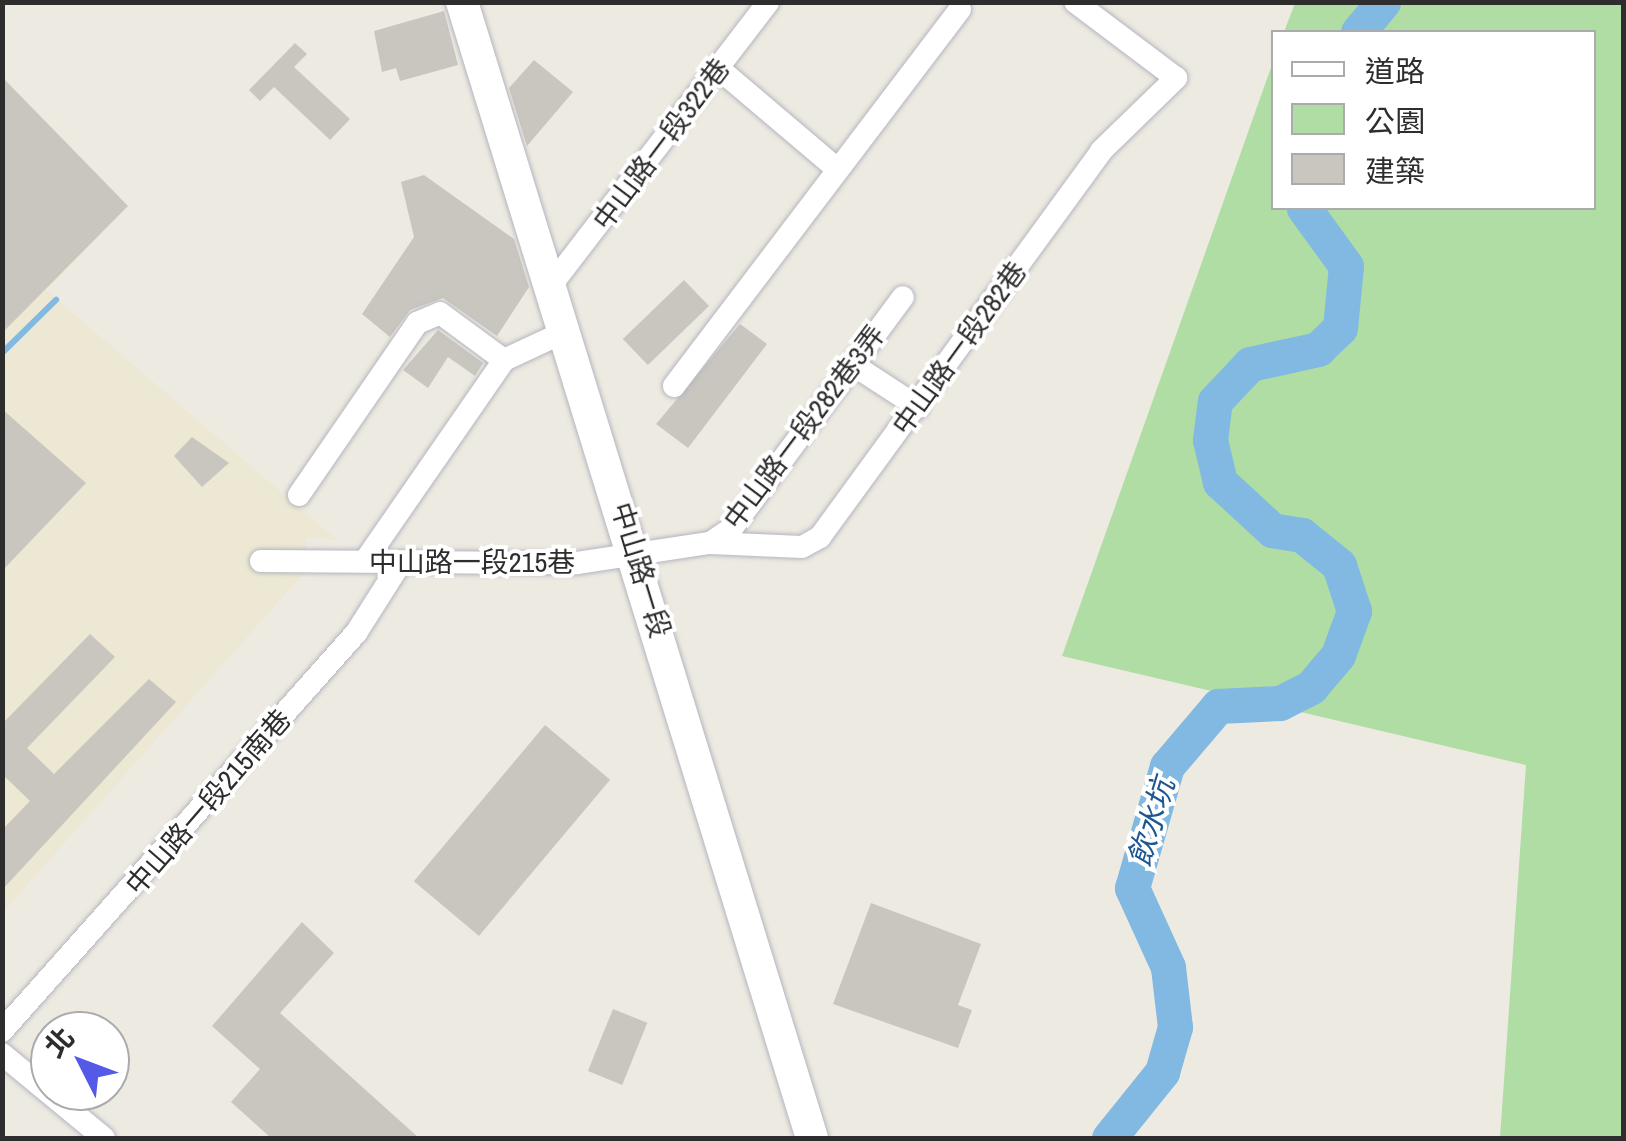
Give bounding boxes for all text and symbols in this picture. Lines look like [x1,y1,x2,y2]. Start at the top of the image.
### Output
legend [1271,30,1596,210]
text: 道路 [1365,51,1425,91]
street label: 中山路一段322巷 [586,52,736,236]
text: 公園 [1365,101,1425,141]
text: 建築 [1365,151,1425,191]
street label: 中山路一段282巷 [885,255,1033,441]
street label: 中山路一段282巷3弄 [716,318,892,536]
street label: 中山路一段 [604,498,678,642]
street label: 中山路一段215巷 [369,545,575,579]
street label: 中山路一段215南巷 [118,703,298,901]
water label: 飲水坑 [1121,774,1181,870]
north arrow [30,1011,130,1111]
text: 北 [36,1019,83,1065]

